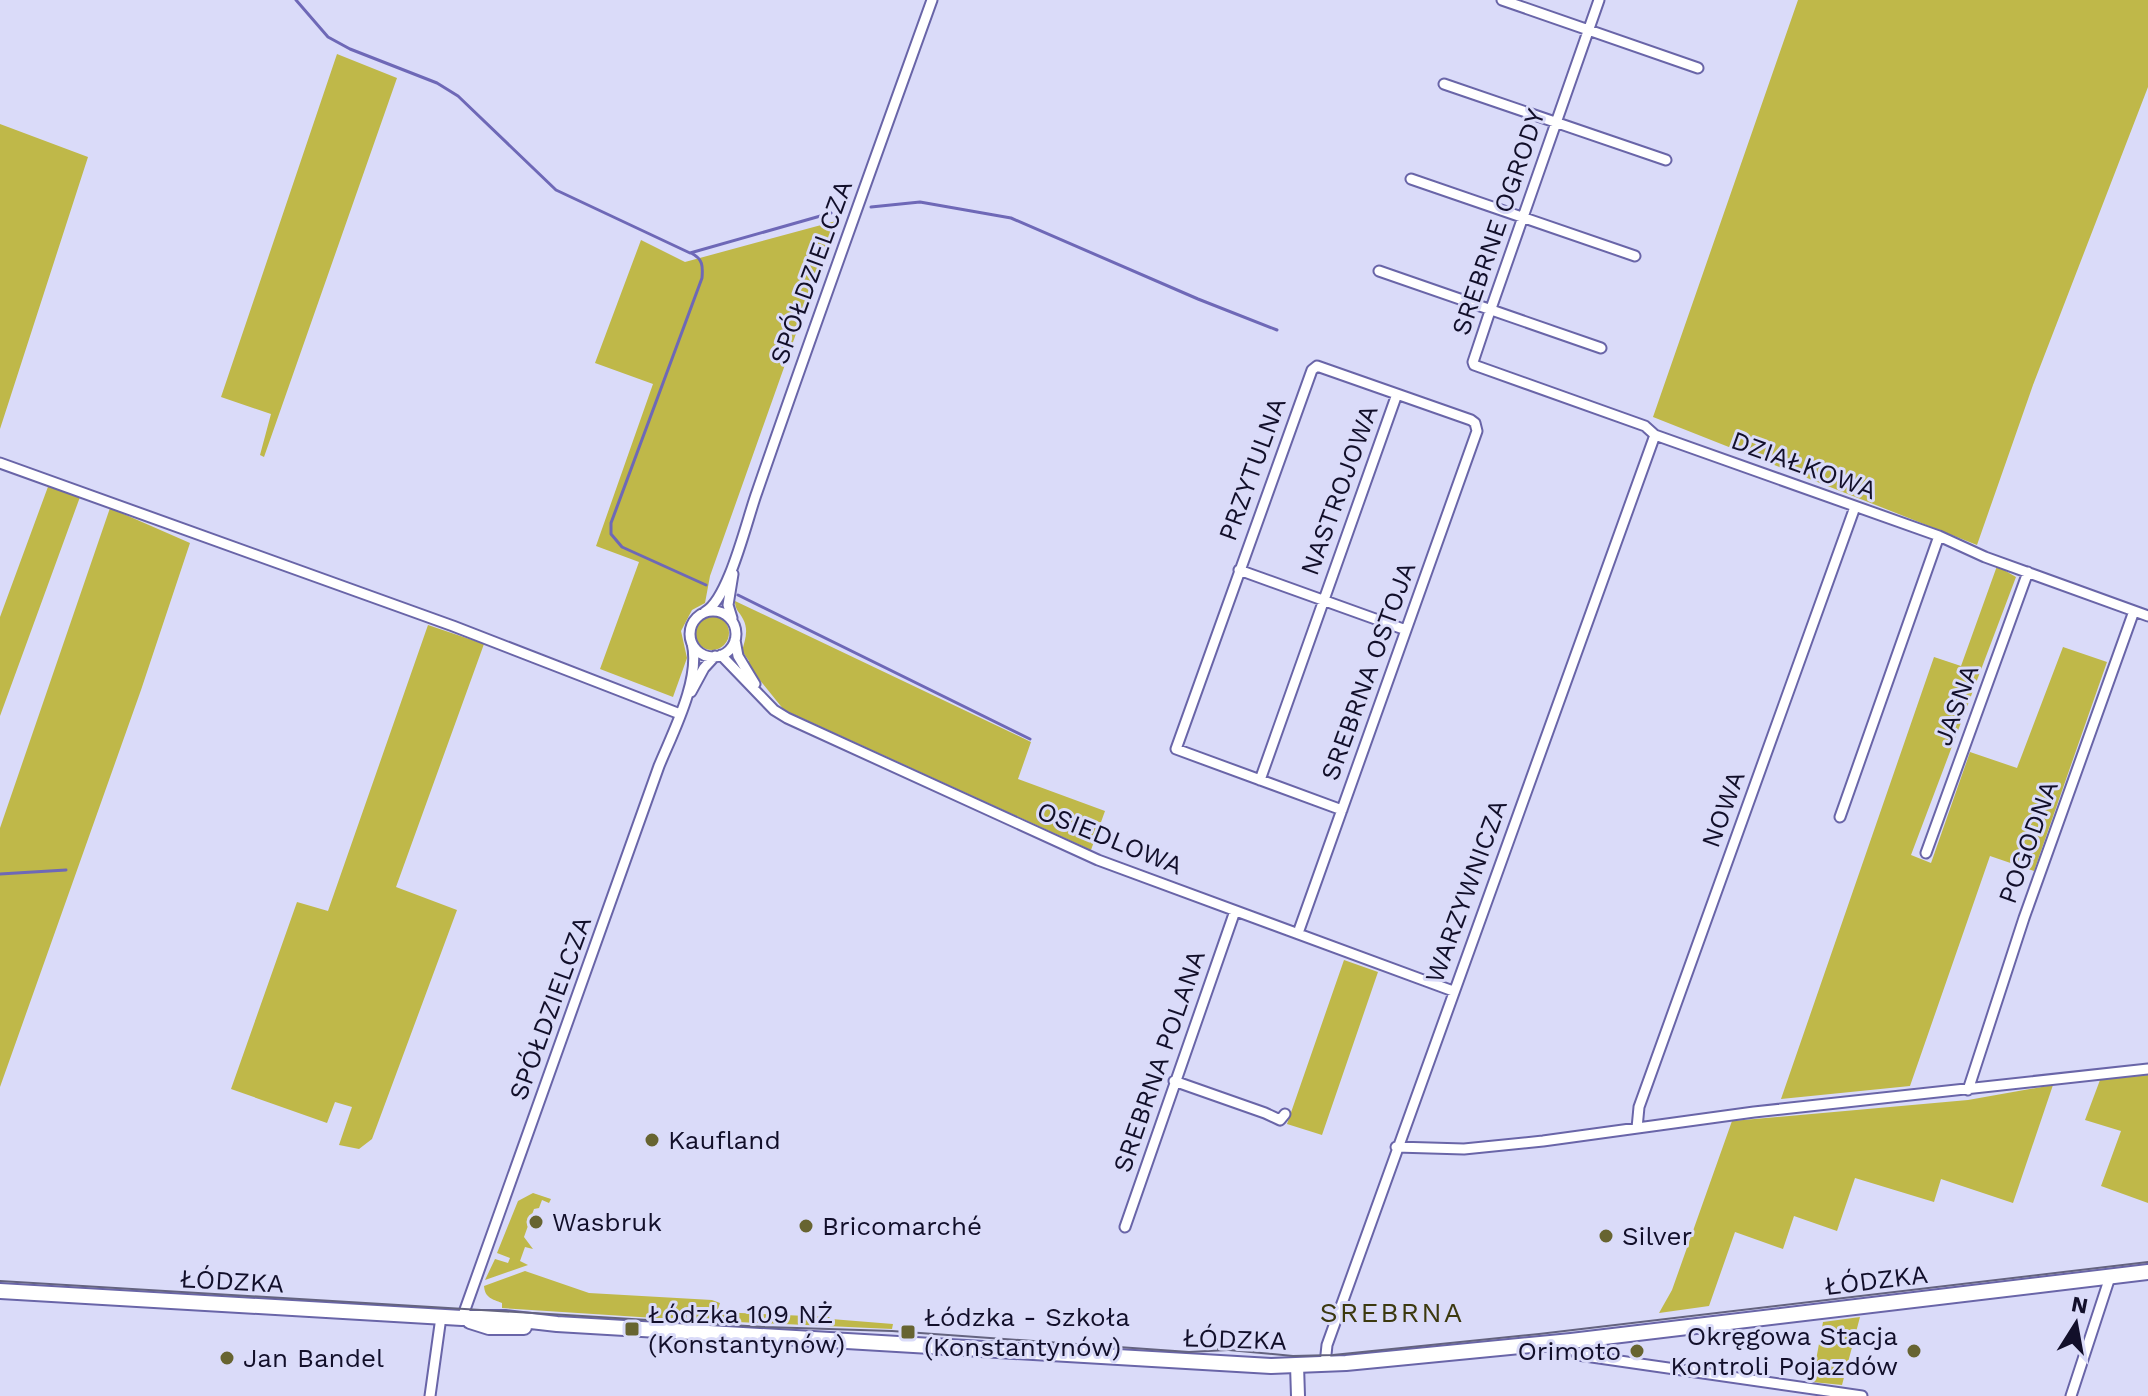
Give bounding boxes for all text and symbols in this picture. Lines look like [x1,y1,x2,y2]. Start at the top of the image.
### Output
street label: SREBRNE OGRODY [1445,105,1551,339]
street label: SPÓŁDZIELCZA [764,176,858,368]
street label: PRZYTULNA [1212,393,1292,545]
street label: NASTROJOWA [1294,401,1384,579]
street label: DZIAŁKOWA [1727,425,1881,505]
street label: SREBRNA OSTOJA [1315,558,1421,784]
street label: JASNA [1928,660,1984,750]
street label: NOWA [1695,767,1751,851]
street label: POGODNA [1992,776,2064,908]
street label: OSIEDLOWA [1033,795,1187,881]
street label: WARZYWNICZA [1419,795,1513,987]
street label: SPÓŁDZIELCZA [503,912,597,1104]
street label: SREBRNA POLANA [1107,946,1211,1176]
place label: Kaufland [668,1125,781,1155]
marker: Kaufland [643,1131,661,1149]
place label: Wasbruk [552,1207,662,1237]
place label: Bricomarché [822,1211,982,1241]
marker: Wasbruk [527,1213,545,1231]
marker: Bricomarché [797,1217,815,1235]
place label: Silver [1622,1221,1692,1251]
marker: Silver [1597,1227,1615,1245]
street label: ŁÓDZKA [1822,1259,1930,1301]
street label: ŁÓDZKA [179,1263,285,1299]
north arrow [2036,1284,2116,1364]
text: N [2069,1291,2090,1319]
district label: SREBRNA [1320,1296,1464,1329]
place label: Łódzka 109 NŻ (Konstantynów) [648,1299,845,1359]
place label: Łódzka - Szkoła (Konstantynów) [924,1302,1130,1362]
marker: Łódzka 109 NŻ (Konstantynów) [623,1320,641,1338]
place label: Okręgowa Stacja Kontroli Pojazdów [1670,1321,1898,1381]
street label: ŁÓDZKA [1182,1322,1288,1356]
marker: Łódzka - Szkoła (Konstantynów) [899,1323,917,1341]
place label: Orimoto [1518,1336,1621,1366]
marker: Orimoto [1628,1342,1646,1360]
marker: Okręgowa Stacja Kontroli Pojazdów [1905,1342,1923,1360]
place label: Jan Bandel [243,1343,384,1373]
marker: Jan Bandel [218,1349,236,1367]

